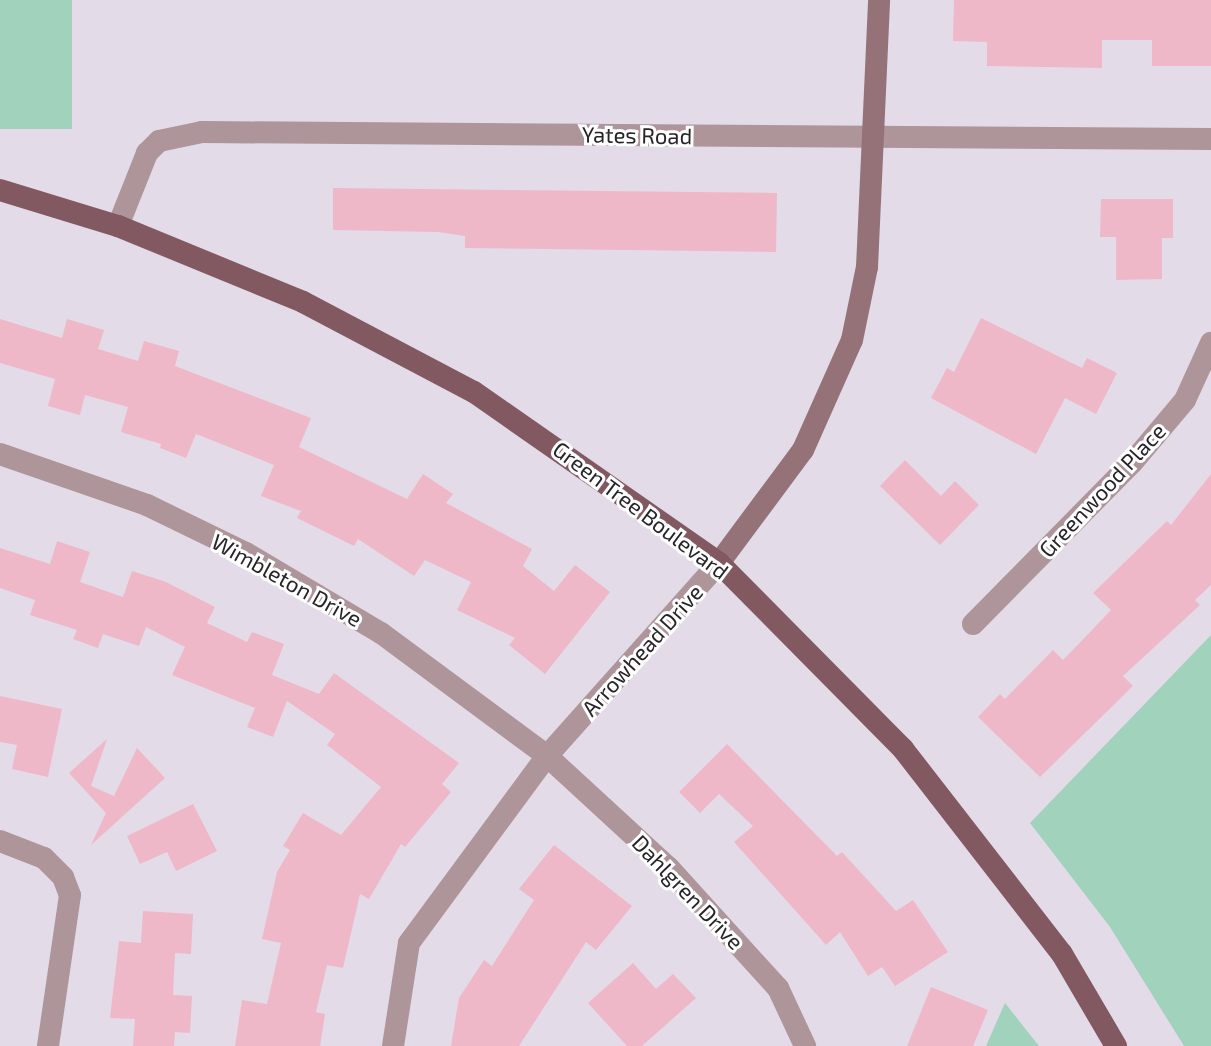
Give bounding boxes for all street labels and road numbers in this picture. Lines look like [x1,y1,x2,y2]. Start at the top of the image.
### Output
street label: Yates Road [582,121,692,149]
street label: Greenwood Place [1033,418,1171,562]
street label: Green Tree Boulevard [548,435,734,585]
street label: Wimbleton Drive [207,528,367,632]
street label: Arrowhead Drive [576,579,708,721]
street label: Dahlgren Drive [627,829,749,955]

